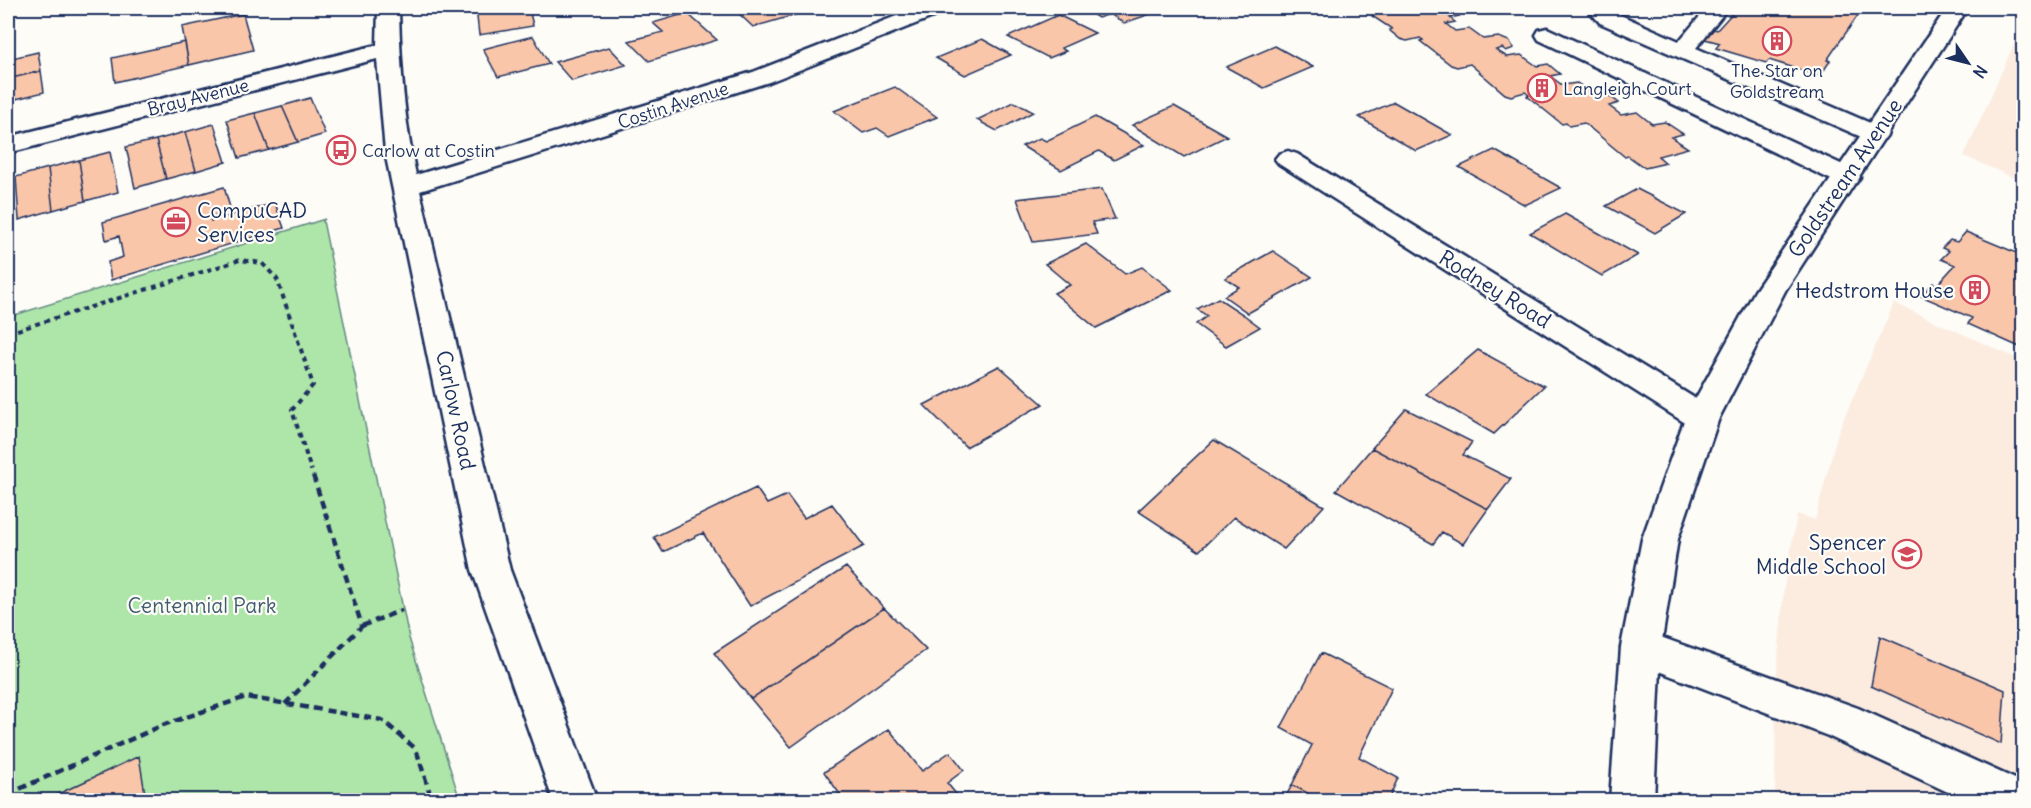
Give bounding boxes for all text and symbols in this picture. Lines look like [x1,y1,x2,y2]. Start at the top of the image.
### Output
building icon: The Star on Goldstream [1761,25,1793,57]
north arrow [1938,33,1998,93]
place label: The Star on Goldstream [1730,59,1824,103]
text: N [1969,61,1992,82]
building icon: Langleigh Court [1526,72,1558,104]
street label: Bray Avenue [145,73,251,121]
street label: Costin Avenue [615,76,731,134]
place label: Langleigh Court [1563,77,1692,100]
street label: Goldstream Avenue [1782,93,1908,263]
bus stop icon: Carlow at Costin [325,134,357,166]
place label: Carlow at Costin [362,139,495,162]
place label: CompuCAD Services [197,197,307,248]
office icon: CompuCAD Services [160,206,192,238]
street label: Rodney Road [1434,244,1556,334]
building icon: Hedstrom House [1959,274,1991,306]
place label: Hedstrom House [1795,277,1954,304]
street label: Carlow Road [430,348,482,472]
place label: Spencer Middle School [1756,529,1886,580]
school or university icon: Spencer Middle School [1891,538,1923,570]
park label: Centennial Park [128,592,276,619]

